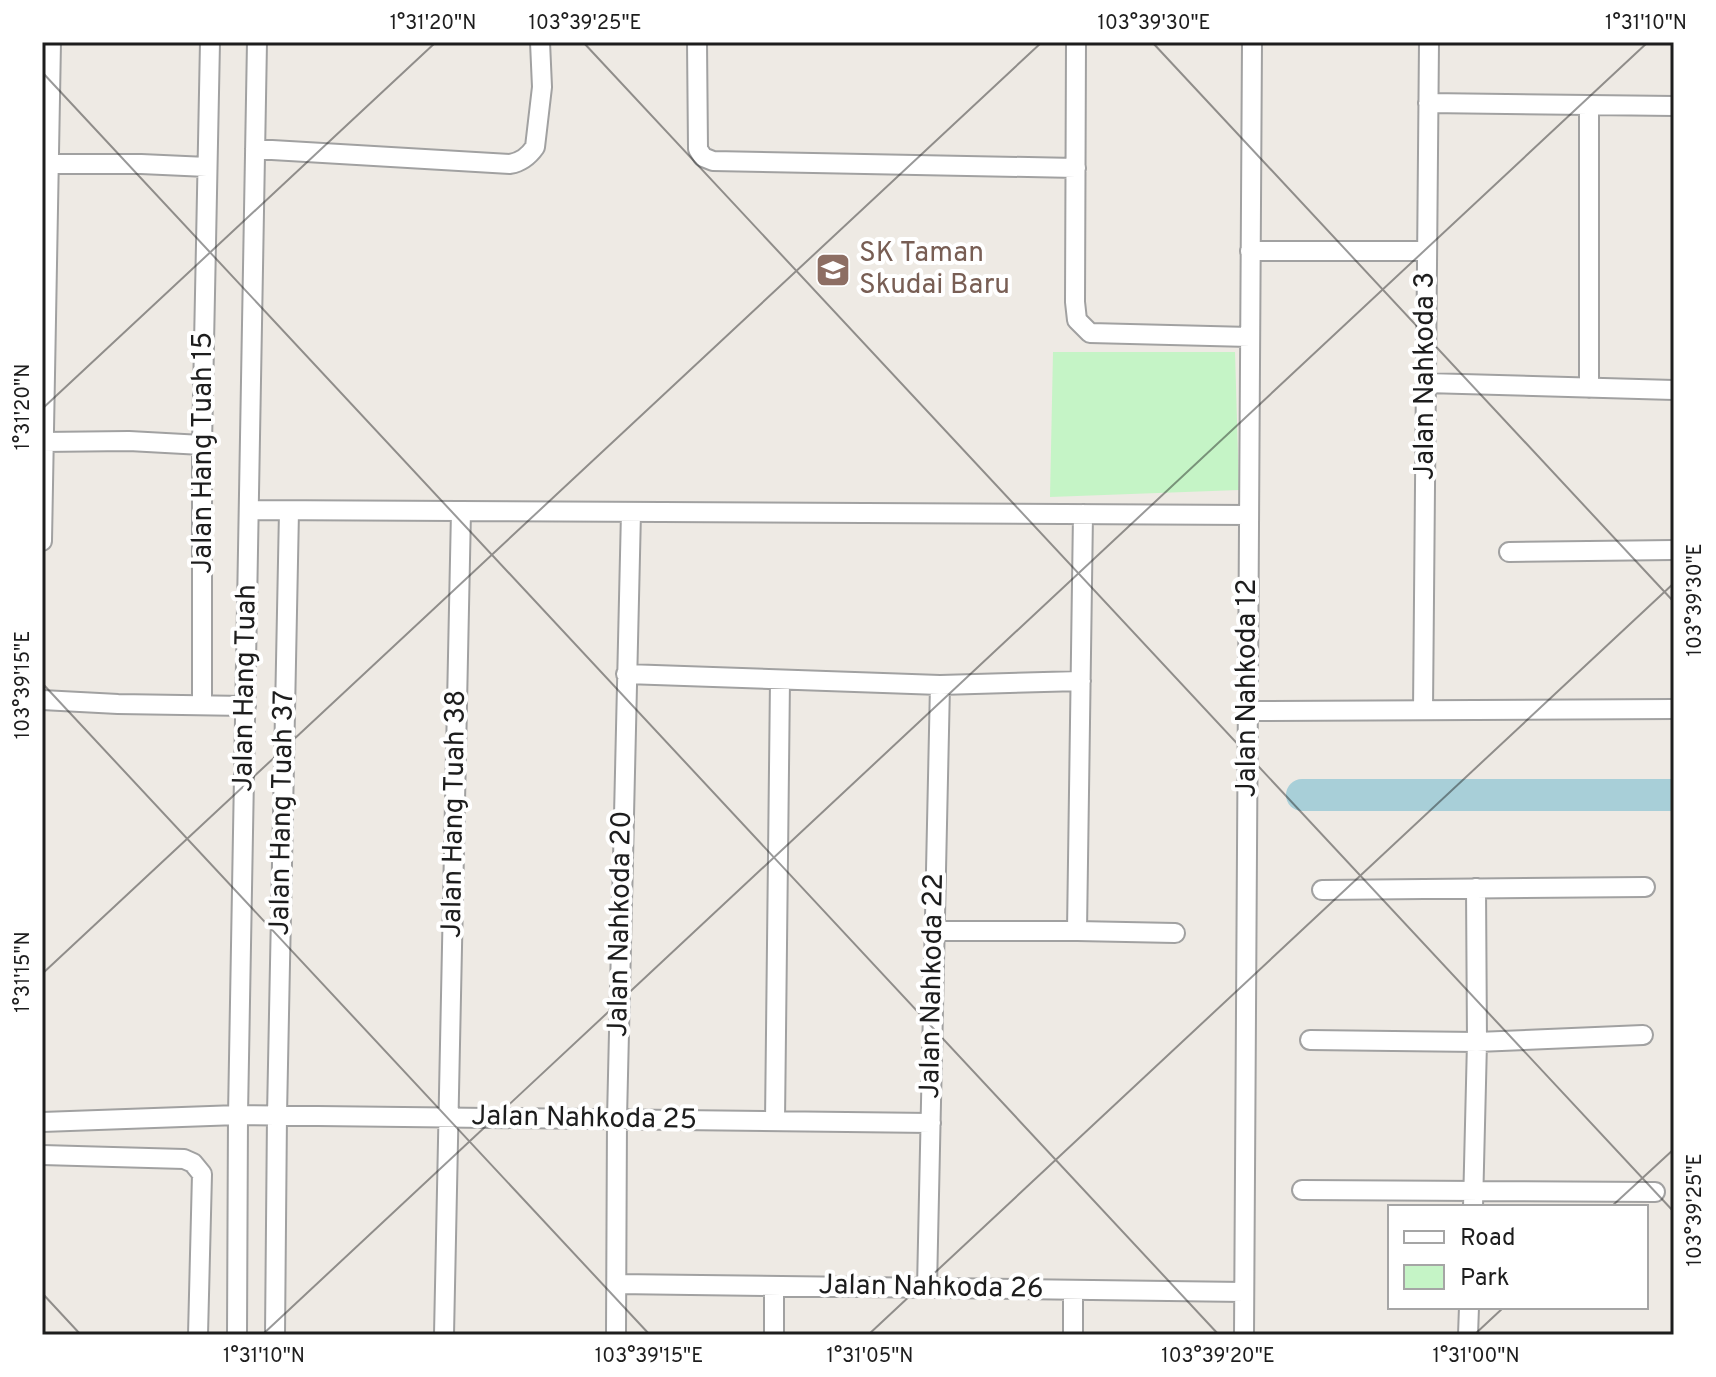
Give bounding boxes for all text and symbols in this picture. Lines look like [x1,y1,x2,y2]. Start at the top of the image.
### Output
text: 1°31'20"N [390,11,476,37]
text: 103°39'25"E [528,11,642,37]
text: 103°39'30"E [1097,11,1211,37]
text: 1°31'10"N [1605,11,1687,37]
place label: SK Taman Skudai Baru [859,236,1010,304]
school or university icon: SK Taman Skudai Baru [814,251,852,289]
street label: Jalan Nahkoda 3 [1408,272,1444,480]
street label: Jalan Hang Tuah 15 [186,332,222,574]
text: 1°31'20"N [11,364,37,450]
text: 103°39'30"E [1683,543,1709,657]
street label: Jalan Nahkoda 12 [1230,579,1266,798]
street label: Jalan Hang Tuah [226,584,266,792]
text: 103°39'15"E [11,631,37,739]
street label: Jalan Hang Tuah 37 [263,690,303,936]
street label: Jalan Hang Tuah 38 [435,690,475,938]
street label: Jalan Nahkoda 20 [601,810,641,1038]
street label: Jalan Nahkoda 22 [913,873,953,1099]
text: 1°31'15"N [11,931,37,1013]
street label: Jalan Nahkoda 25 [471,1099,697,1139]
text: 103°39'25"E [1683,1153,1709,1267]
legend [1388,1205,1648,1309]
text: Road [1460,1224,1516,1254]
text: Park [1460,1264,1510,1294]
street label: Jalan Nahkoda 26 [818,1268,1044,1308]
text: 1°31'10"N [223,1344,305,1370]
text: 103°39'15"E [595,1344,703,1370]
text: 1°31'05"N [827,1344,913,1370]
text: 103°39'20"E [1161,1344,1275,1370]
text: 1°31'00"N [1432,1344,1520,1370]

